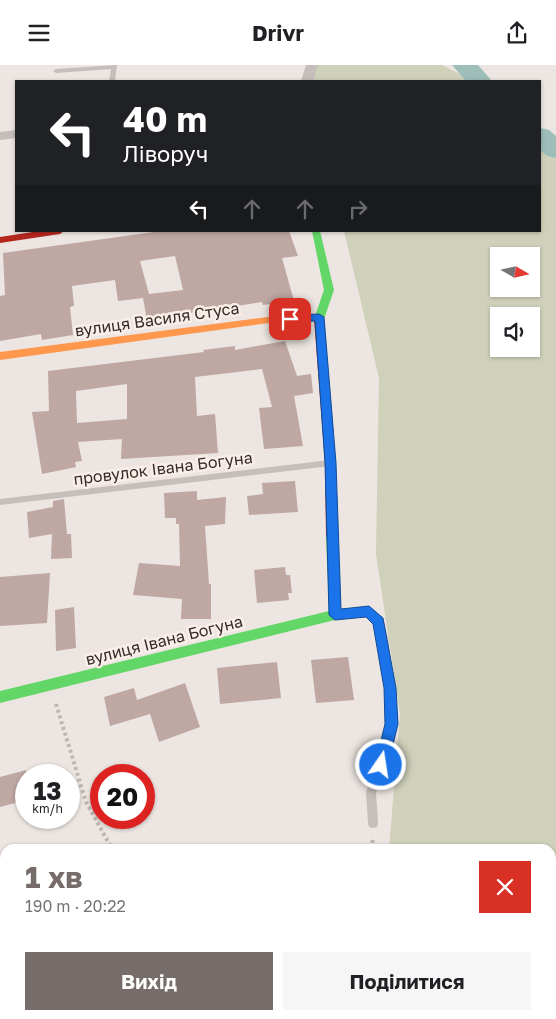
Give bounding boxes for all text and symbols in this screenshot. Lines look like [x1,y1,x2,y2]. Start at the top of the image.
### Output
icon: menu [25,19,53,47]
text: Drivr [252,19,304,46]
icon: share [503,19,531,47]
text: 40 m [123,98,207,140]
icon: left [40,100,105,165]
text: Ліворуч [123,140,208,167]
icon: left [185,195,213,223]
icon: ahead [238,195,266,223]
icon: ahead [291,195,319,223]
icon: right [344,195,372,223]
north arrow [490,247,540,297]
map controls [490,247,540,357]
street label: вулиця Василя Стуса [73,298,241,340]
pin [269,298,311,340]
icon: arrive [276,305,304,333]
button: sound [490,307,540,357]
street label: провулок Івана Богуна [72,447,254,489]
street label: вулиця Івана Богуна [83,611,245,669]
position arrow [354,738,406,790]
speed limit sign: 20 [90,764,155,829]
text: 13 [33,775,62,806]
text: km/h [32,801,63,816]
text: 1 хв [25,859,83,895]
button: close [479,861,531,913]
text: 190 m · 20:22 [25,896,126,916]
button: Вихід [25,952,273,1010]
button: Поділитися [283,952,531,1010]

